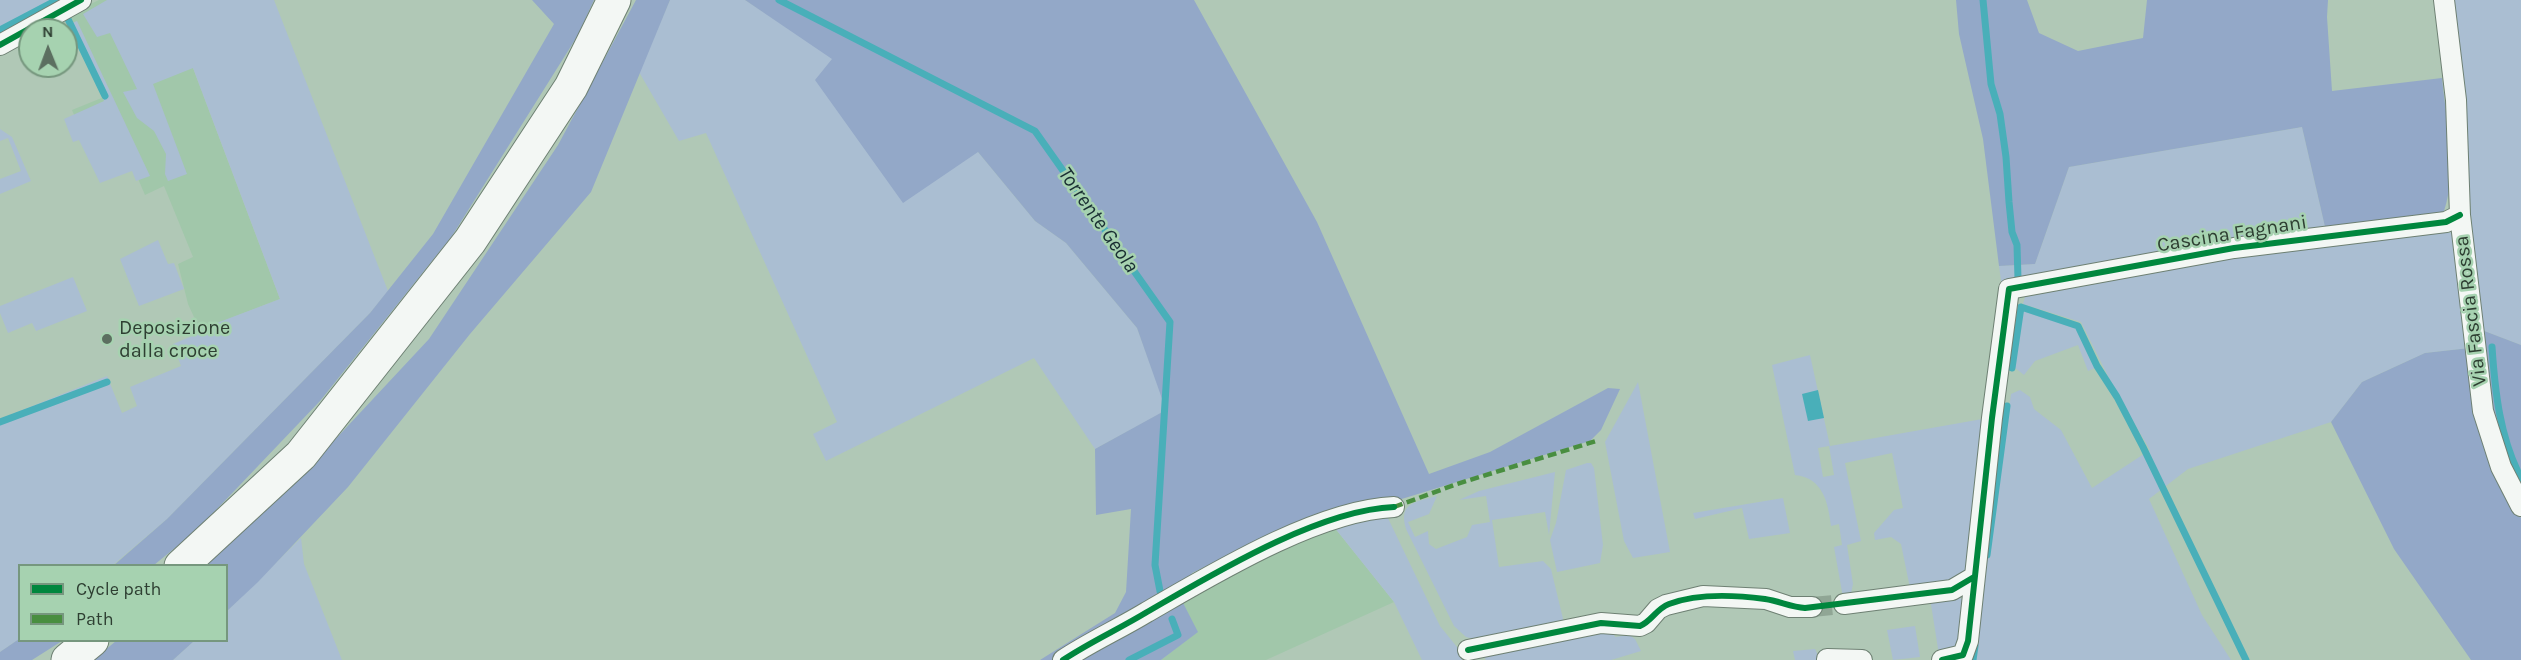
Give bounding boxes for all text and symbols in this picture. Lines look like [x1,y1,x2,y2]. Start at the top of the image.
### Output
north arrow [18,18,78,78]
text: N [42,22,54,41]
water label: Torrente Geola [1052,162,1144,278]
street label: Cascina Fagnani [2155,210,2309,258]
street label: Via Fascia Rossa [2450,234,2492,388]
place label: Deposizione dalla croce [119,316,230,363]
marker: Deposizione dalla croce [100,332,114,346]
legend [18,564,228,642]
text: Cycle path [76,578,161,600]
text: Path [76,608,114,630]

